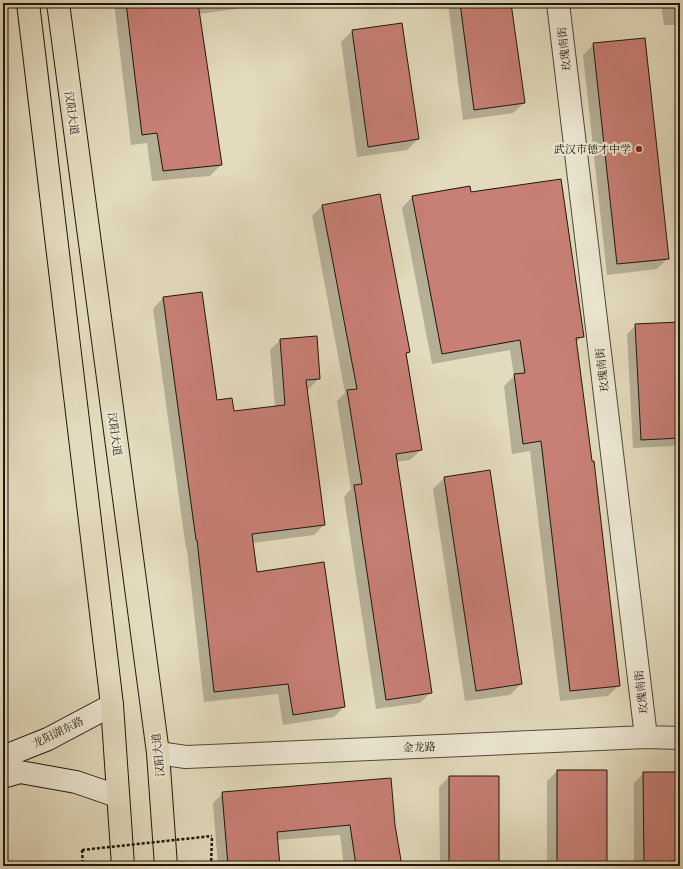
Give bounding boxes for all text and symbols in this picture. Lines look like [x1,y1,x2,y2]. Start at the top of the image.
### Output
street label: 玫瑰南街 [554,26,574,72]
street label: 汉阳大道 [62,90,82,136]
place label: 武汉市德才中学 [554,142,631,156]
marker: 武汉市德才中学 [634,144,644,154]
street label: 玫瑰南街 [592,347,612,393]
street label: 汉阳大道 [105,411,125,457]
street label: 玫瑰南街 [631,669,651,715]
street label: 龙阳湖东路 [30,714,86,750]
street label: 汉阳大道 [149,732,167,778]
street label: 金龙路 [402,739,436,755]

